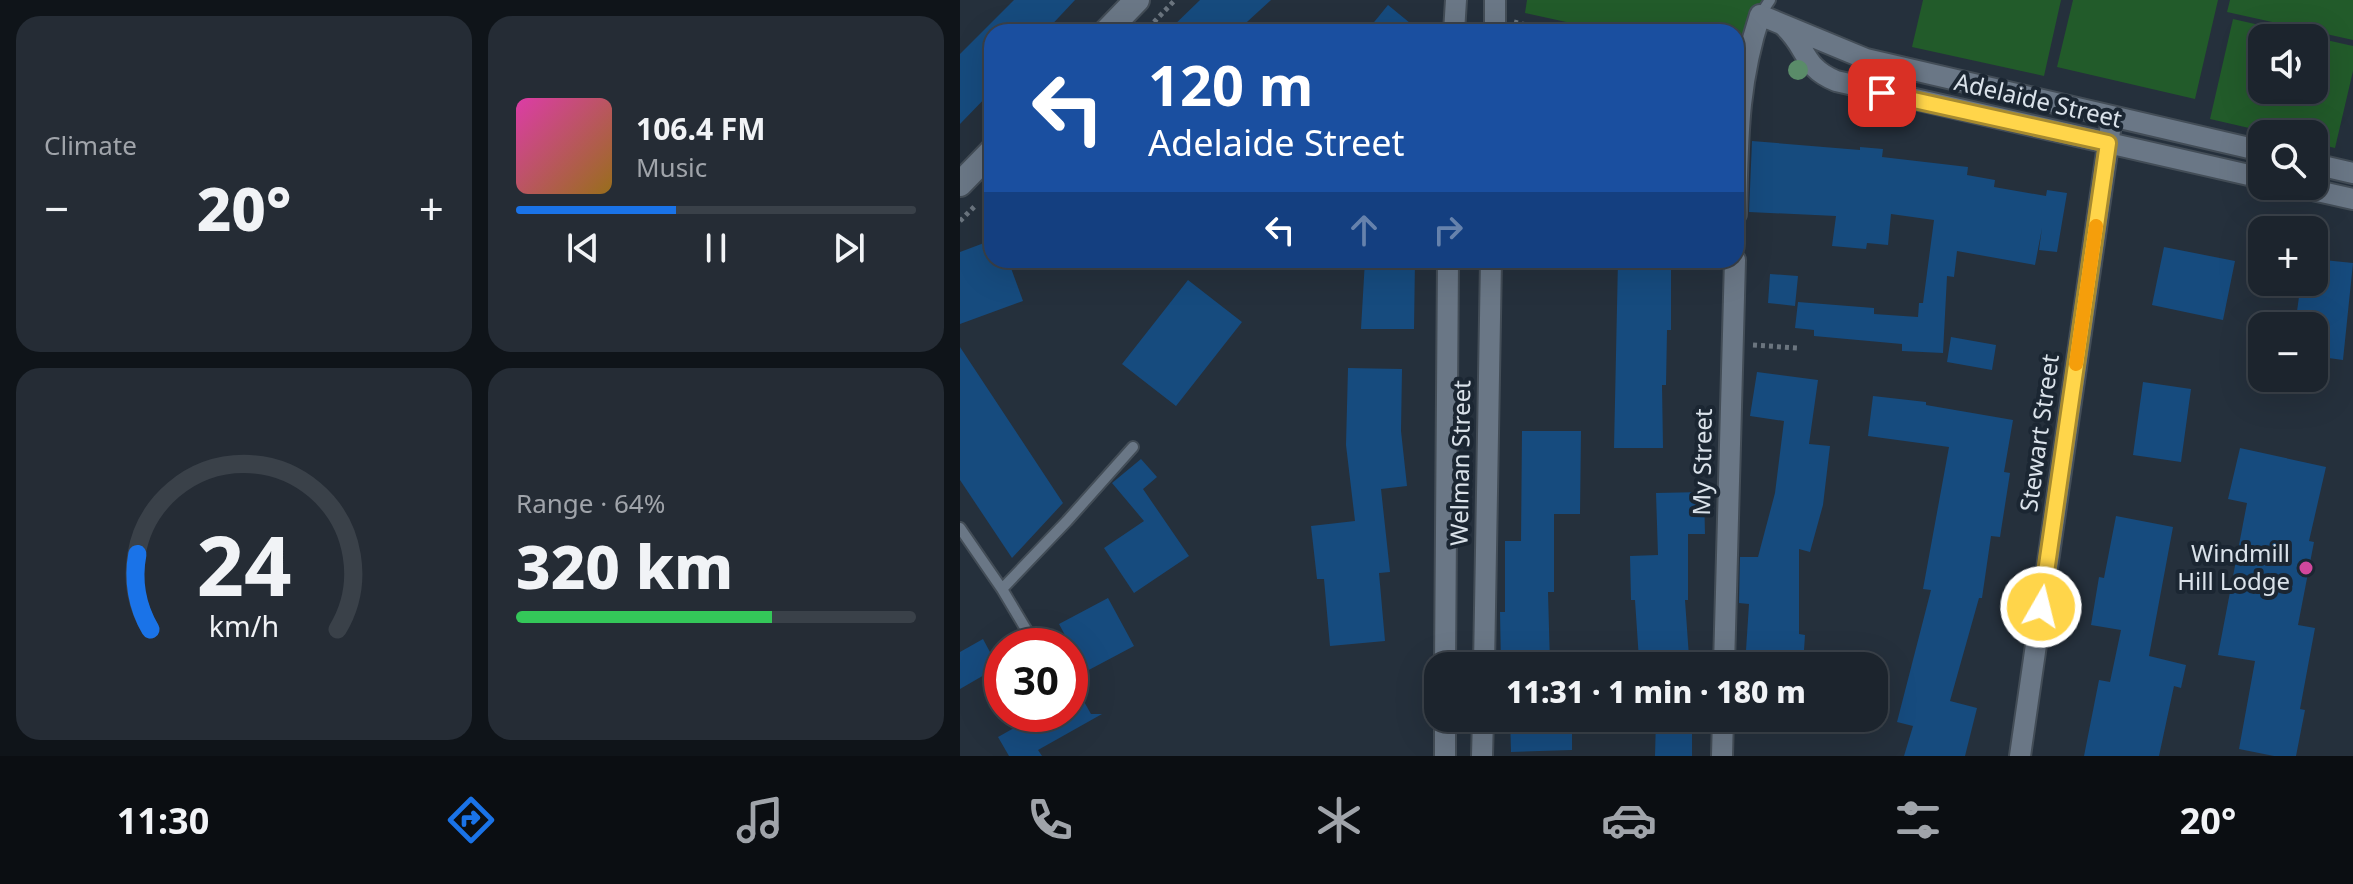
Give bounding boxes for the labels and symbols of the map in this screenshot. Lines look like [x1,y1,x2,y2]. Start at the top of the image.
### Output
pin [1848,59,1916,127]
street label: Adelaide Street [1951,64,2126,135]
street label: Stewart Street [2011,351,2066,514]
street label: Welman Street [1442,380,1477,546]
street label: My Street [1684,408,1719,516]
place label: Windmill Hill Lodge [2177,536,2290,597]
marker: Windmill Hill Lodge [2297,559,2315,577]
position arrow [1999,565,2083,649]
speed limit sign: 30 [984,628,1088,732]

